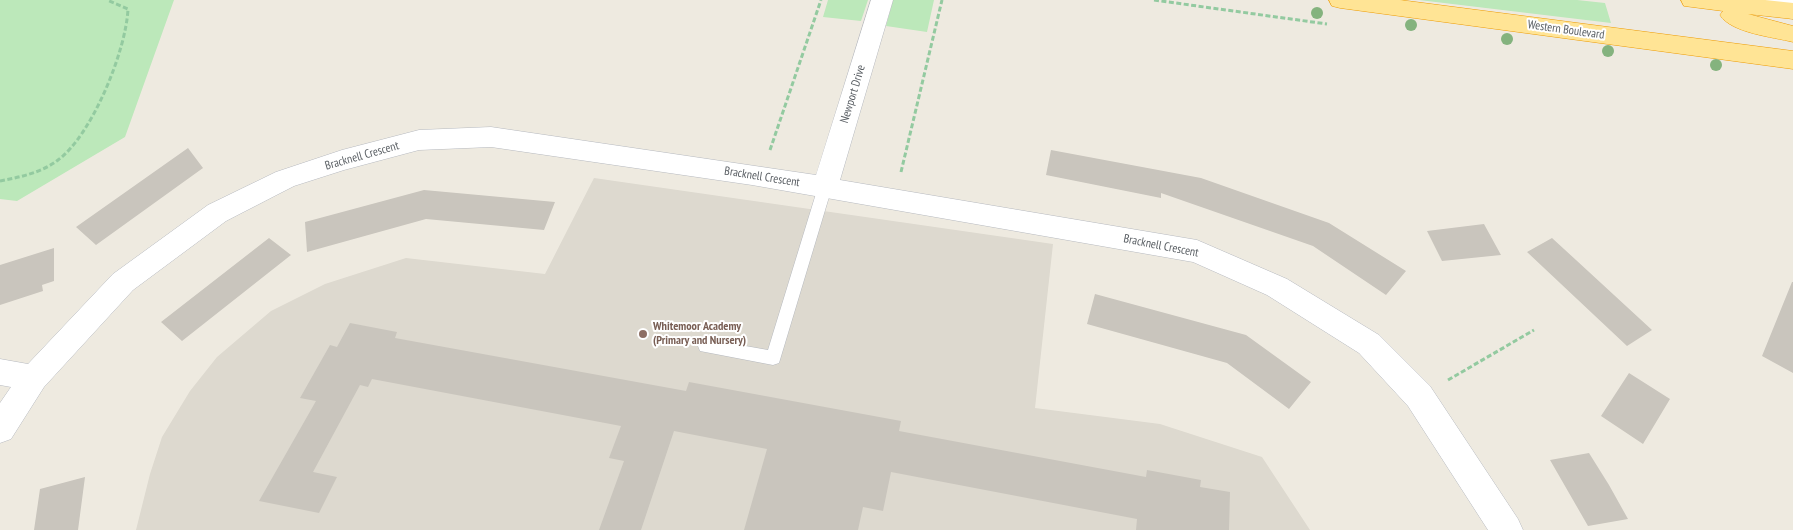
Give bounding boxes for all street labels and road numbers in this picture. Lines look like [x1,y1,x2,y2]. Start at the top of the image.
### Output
street label: Western Boulevard [1527,17,1605,43]
street label: Newport Drive [837,63,869,125]
street label: Bracknell Crescent [323,139,401,173]
street label: Bracknell Crescent [723,164,801,190]
street label: Bracknell Crescent [1122,232,1200,260]

